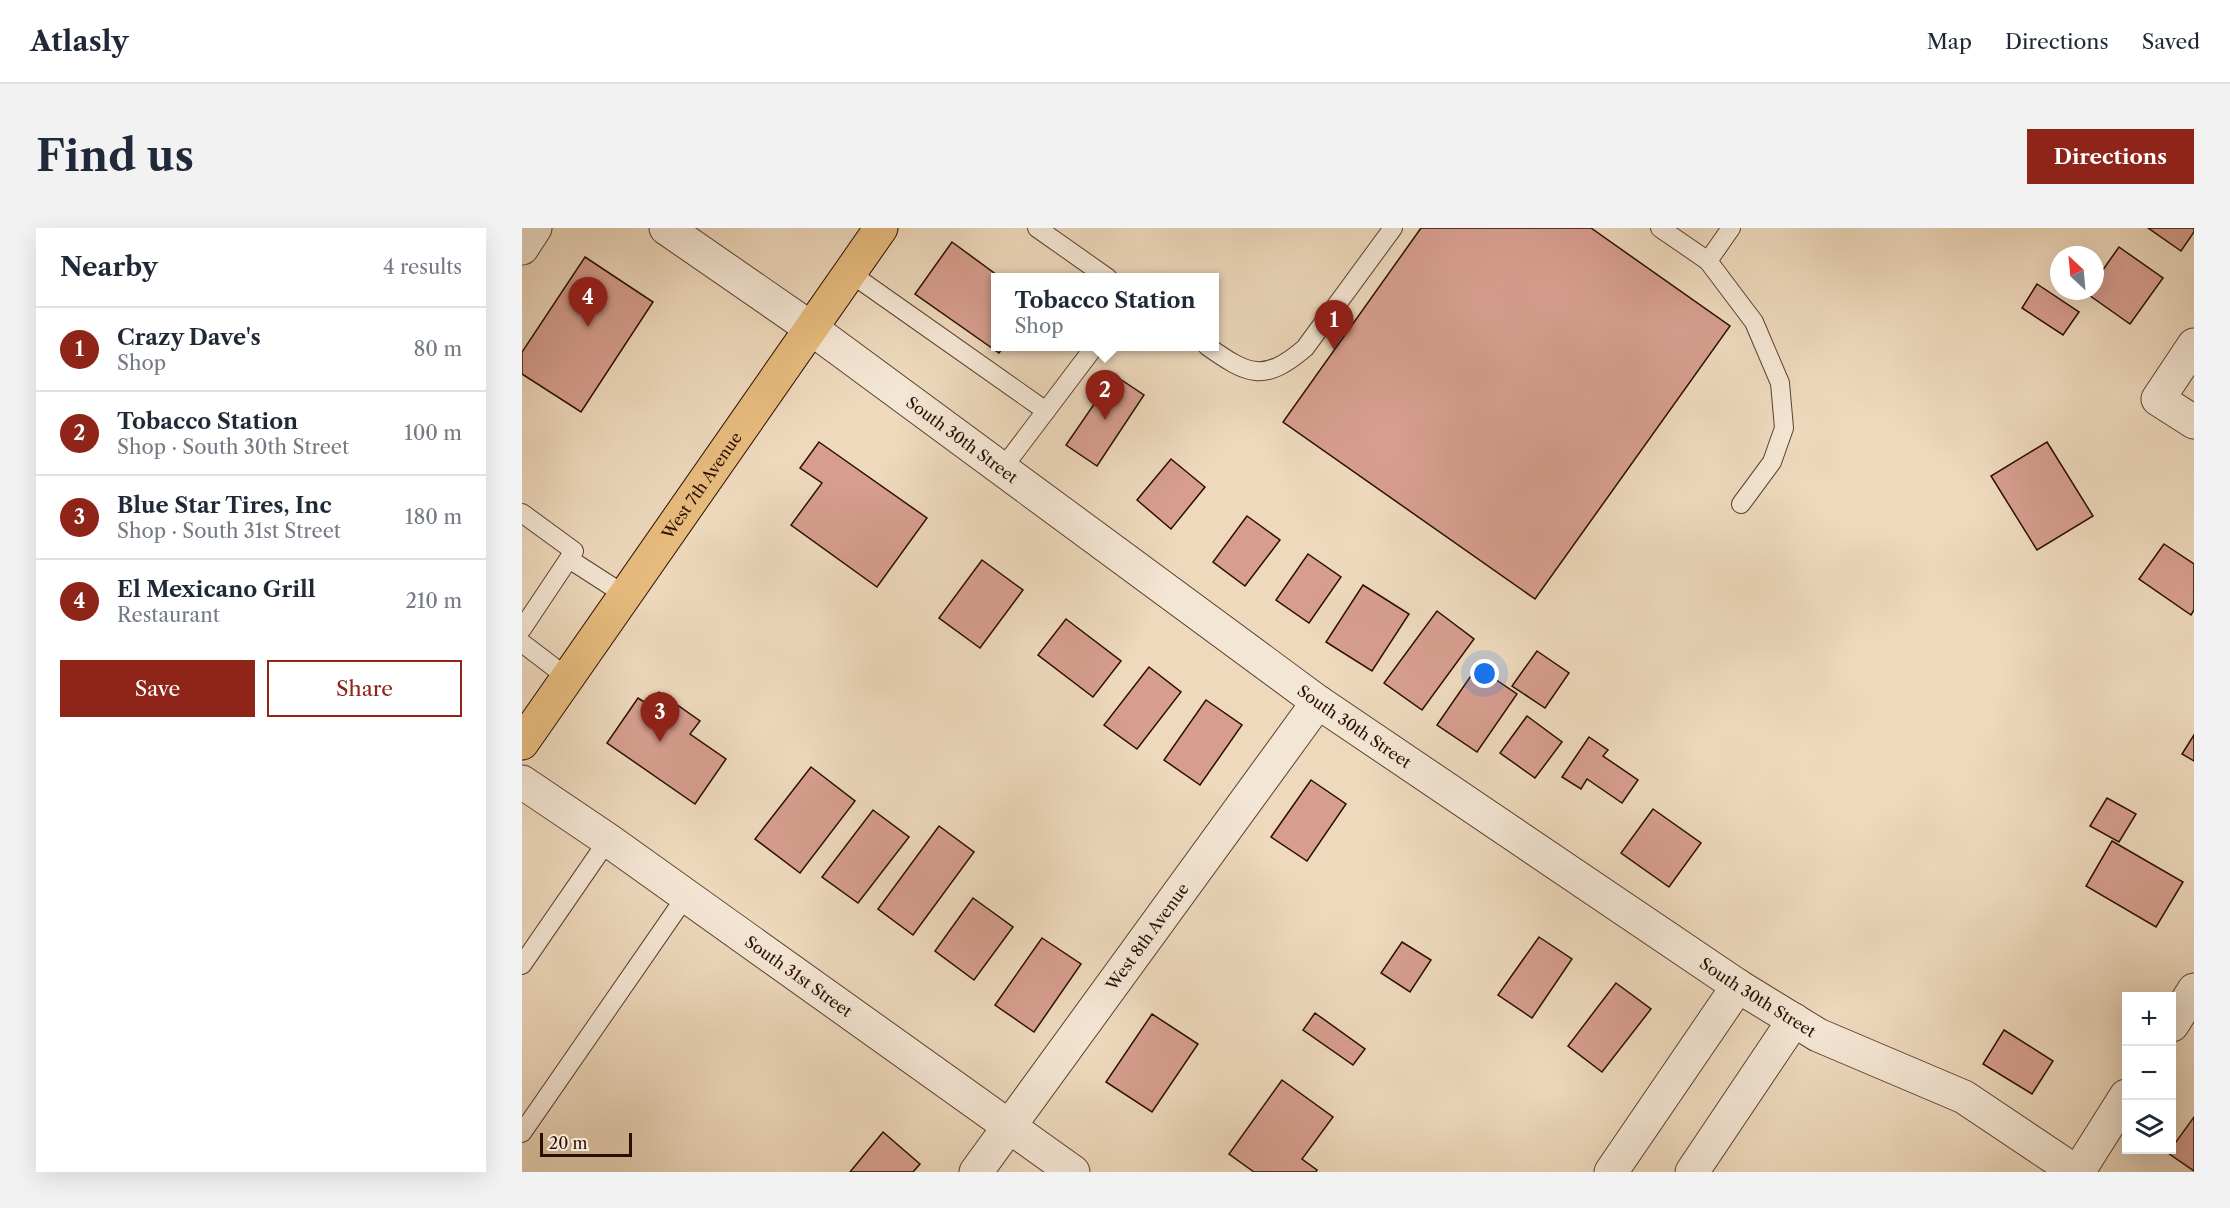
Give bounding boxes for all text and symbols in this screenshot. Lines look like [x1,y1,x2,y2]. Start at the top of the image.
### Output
text: Atlasly [30,24,129,58]
text: Map [1927,29,1972,54]
text: Directions [2005,29,2109,54]
text: Saved [2142,29,2200,54]
button: Directions [2027,129,2194,184]
text: Find us [36,130,194,182]
north arrow [2050,246,2104,300]
text: Nearby [60,251,158,283]
text: 4 results [383,255,462,279]
popup [991,273,1219,351]
pin: 4 [568,278,608,327]
text: Tobacco Station [1014,287,1196,314]
pin: 1 [1314,300,1354,350]
text: Shop [1014,314,1063,338]
text: Crazy Dave's [117,324,261,351]
text: 1 [75,337,84,361]
text: 80 m [414,337,462,361]
text: Shop [117,351,166,375]
pin: 2 [1086,370,1124,420]
street label: South 30th Street [902,392,1022,488]
text: Tobacco Station [117,408,298,435]
text: 2 [74,421,85,445]
text: 100 m [404,421,462,445]
street label: West 7th Avenue [657,428,746,544]
text: Shop · South 30th Street [117,435,349,459]
text: Blue Star Tires, Inc [117,492,332,519]
text: 3 [74,505,85,529]
text: 180 m [405,505,462,529]
text: Shop · South 31st Street [117,519,341,543]
text: El Mexicano Grill [117,576,316,603]
text: 4 [74,589,85,613]
text: 210 m [405,589,462,613]
text: Restaurant [117,603,220,627]
your location [1470,659,1499,688]
button: Save [60,660,255,717]
button: Share [267,660,462,717]
street label: South 30th Street [1294,680,1416,772]
pin: 3 [640,692,680,742]
street label: West 8th Avenue [1101,879,1193,995]
street label: South 31st Street [741,931,856,1021]
street label: South 30th Street [1696,953,1820,1042]
map controls [2122,992,2176,1154]
button: + [2122,992,2176,1046]
button: − [2122,1046,2176,1100]
button: layers [2122,1100,2176,1154]
scale bar [540,1130,632,1158]
text: 20 m [549,1133,588,1153]

